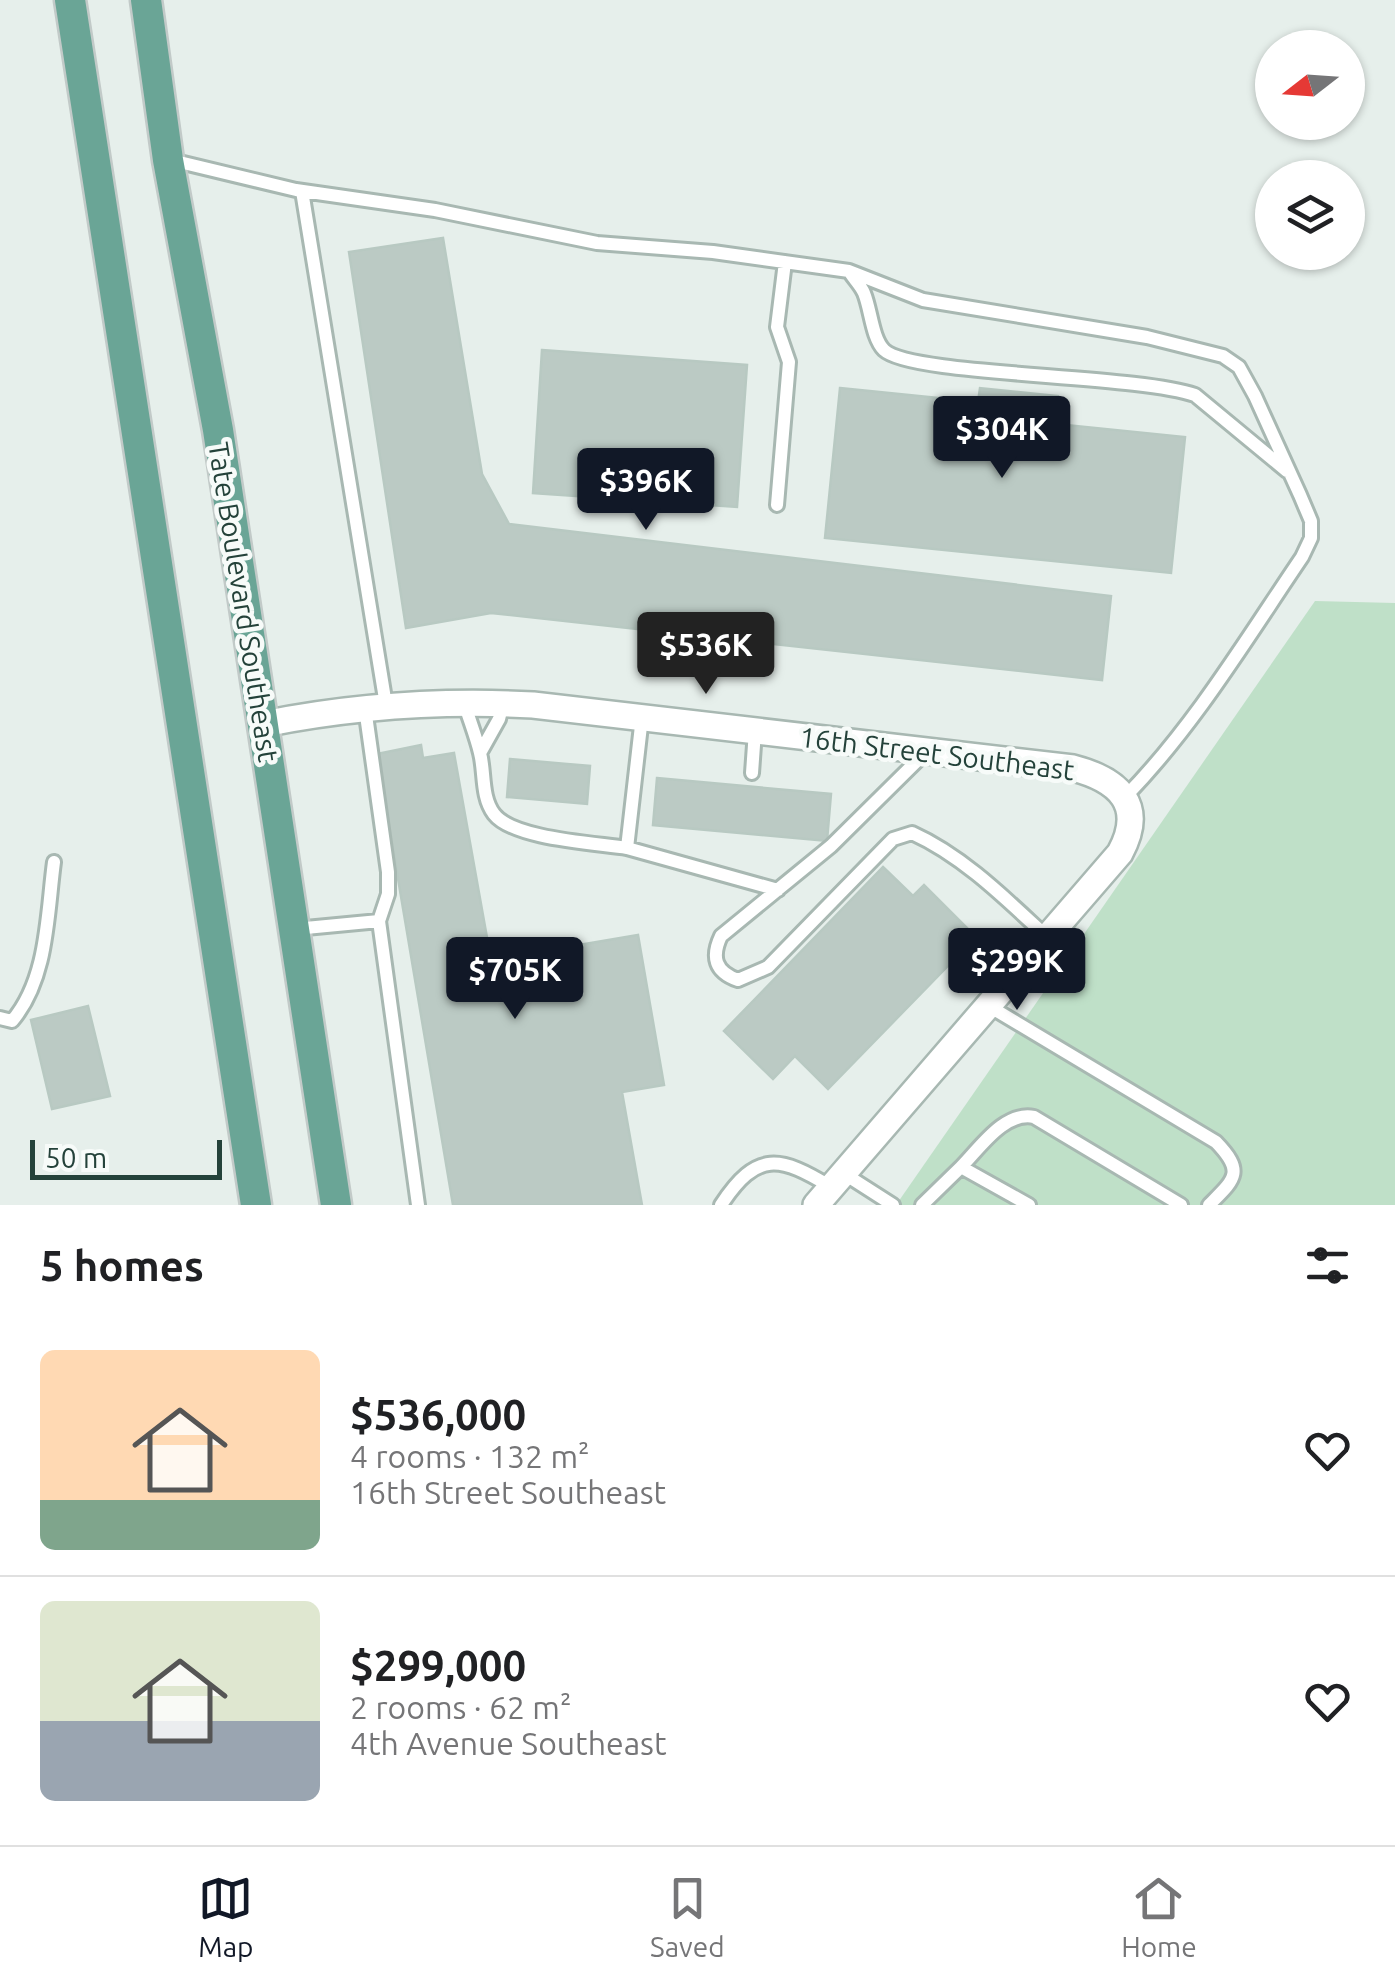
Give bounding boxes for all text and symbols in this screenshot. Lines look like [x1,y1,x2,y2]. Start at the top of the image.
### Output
north arrow [1255,30,1365,140]
map controls [1255,30,1365,270]
button: layers [1255,160,1365,270]
pin: $304K [932,396,1072,481]
text: $304K [955,410,1049,446]
street label: Tate Boulevard Southeast [203,440,285,764]
pin: $396K [576,448,716,533]
text: $396K [599,462,693,498]
pin: $536K [636,612,776,697]
text: $536K [659,626,753,662]
street label: 16th Street Southeast [798,721,1076,785]
pin: $299K [947,928,1087,1013]
pin: $705K [445,937,585,1022]
text: $299K [970,942,1064,978]
text: $705K [468,951,562,987]
scale bar [30,1135,222,1180]
text: 50 m [45,1142,107,1173]
icon: filters [1300,1238,1355,1293]
text: 5 homes [40,1242,204,1289]
icon: home [120,1390,240,1510]
text: $536,000 [350,1391,526,1438]
icon: heart [1300,1423,1355,1478]
text: 4 rooms · 132 m² [350,1438,590,1474]
text: 16th Street Southeast [350,1474,666,1510]
icon: home [120,1641,240,1761]
text: $299,000 [350,1642,526,1689]
icon: heart [1300,1674,1355,1729]
text: 2 rooms · 62 m² [350,1689,571,1725]
text: 4th Avenue Southeast [350,1725,667,1761]
tab: Map [198,1871,253,1962]
tab: Saved [650,1871,725,1962]
tab: Home [1121,1871,1197,1962]

